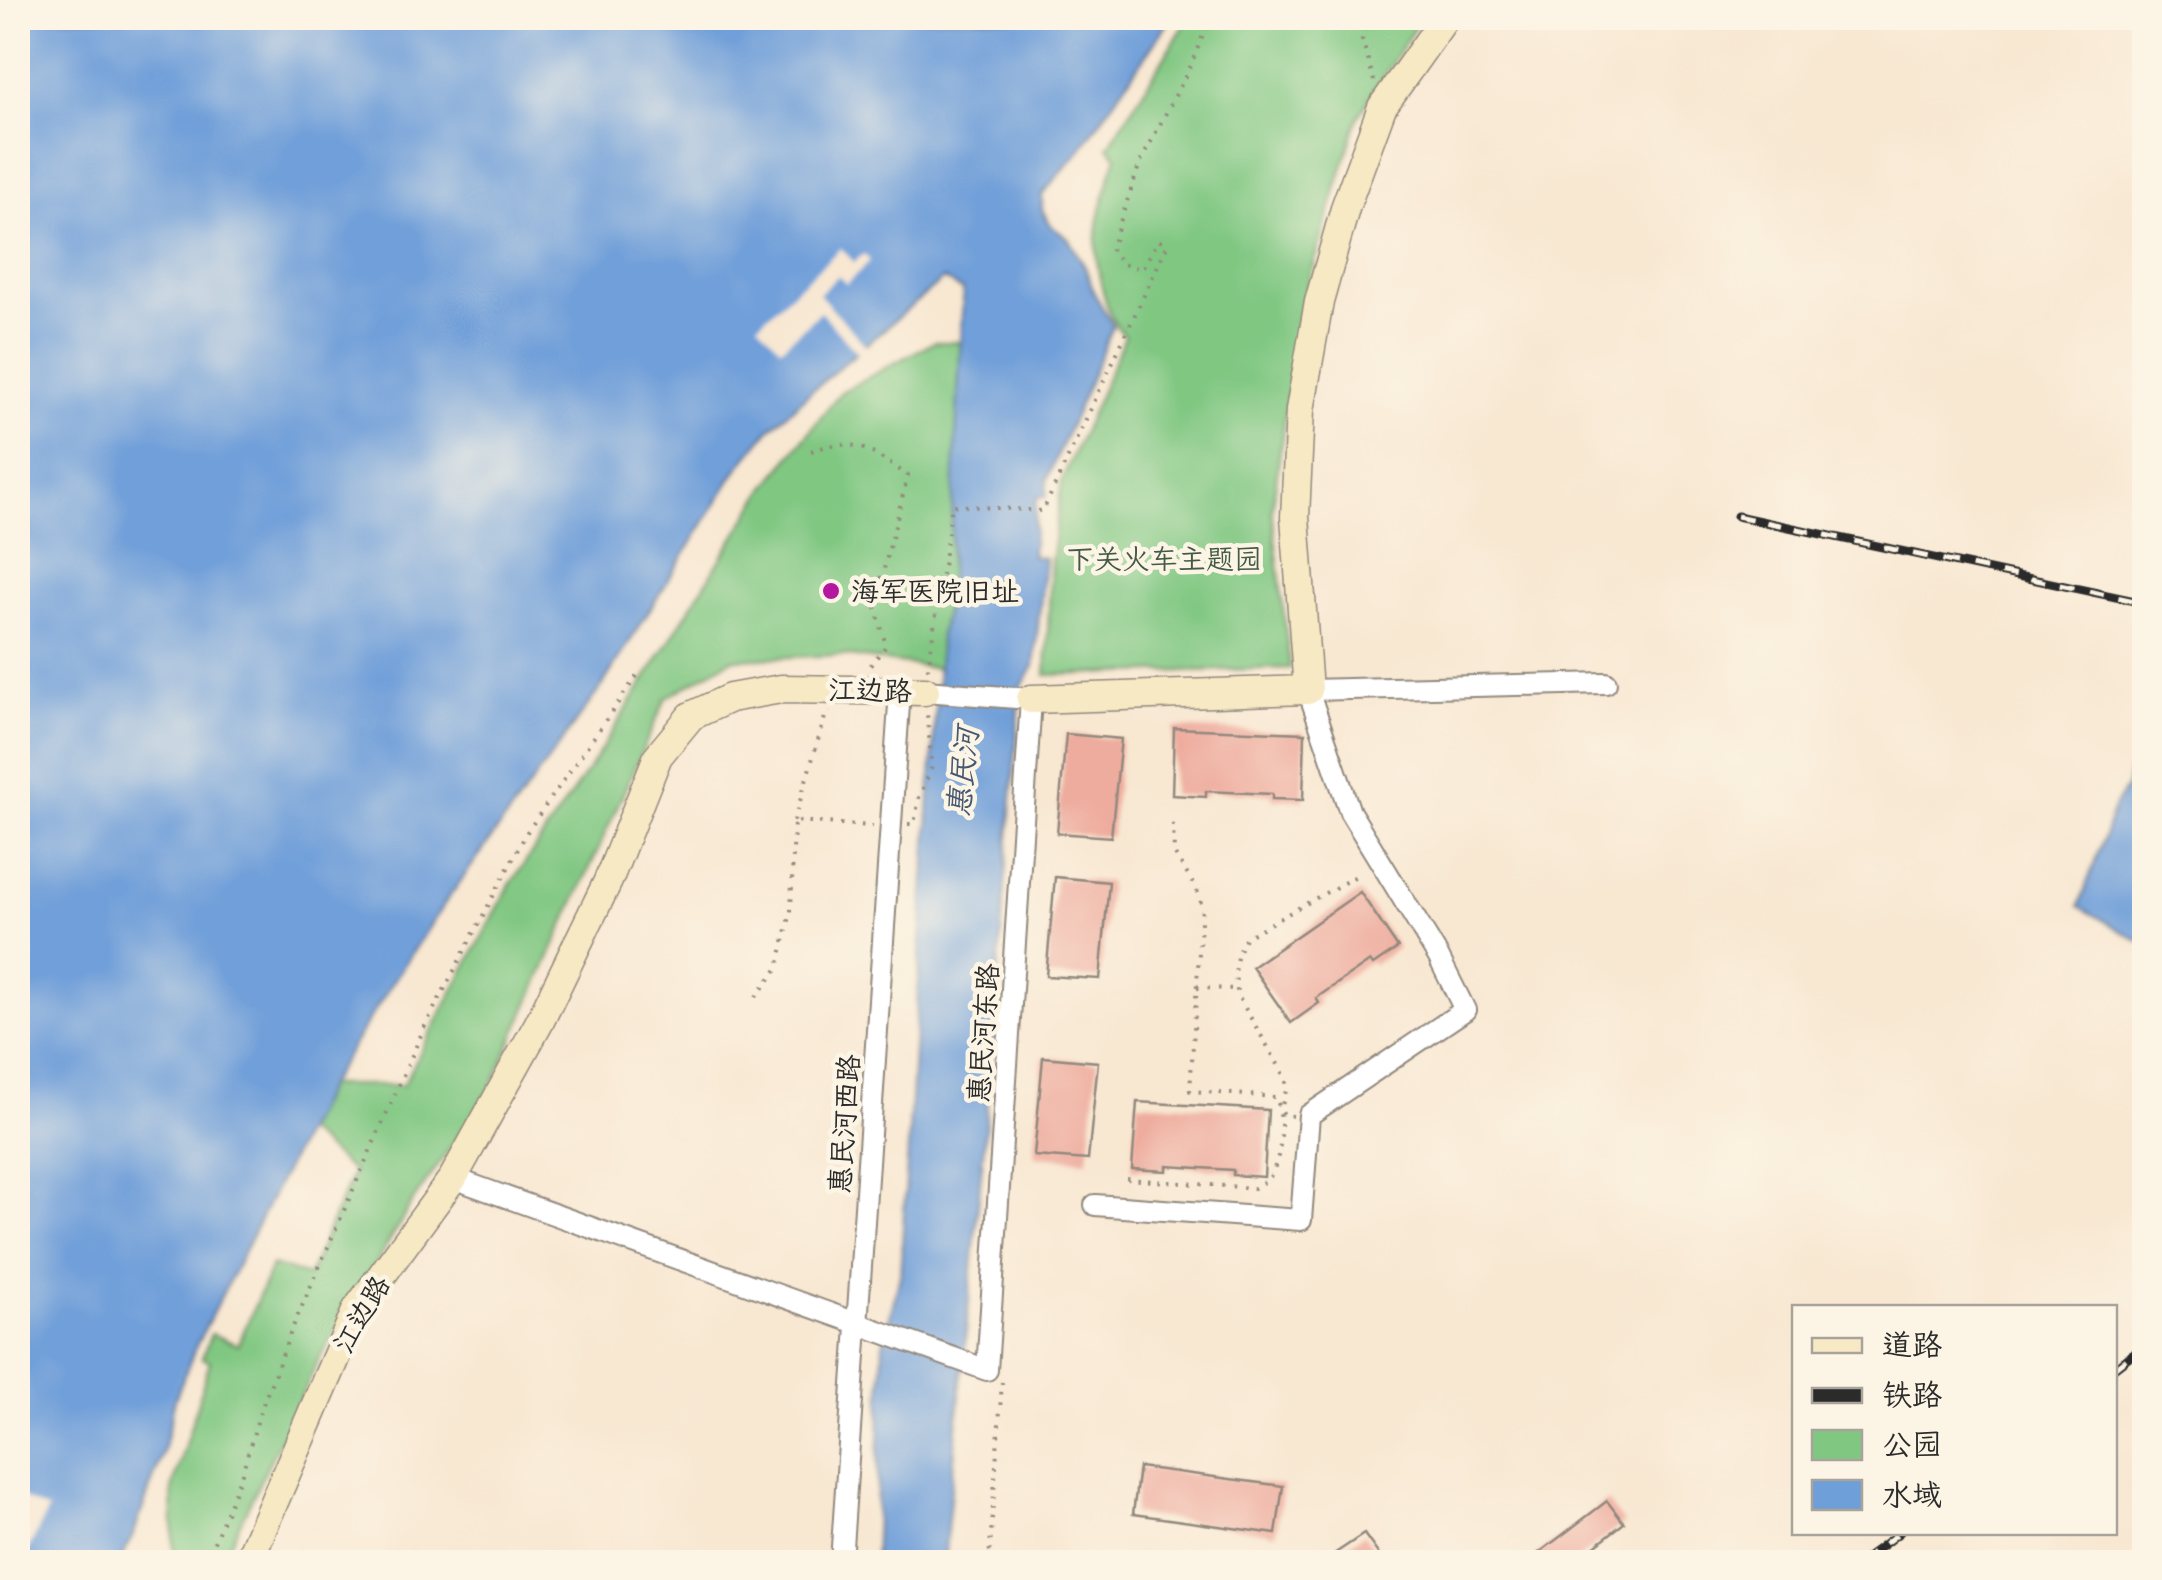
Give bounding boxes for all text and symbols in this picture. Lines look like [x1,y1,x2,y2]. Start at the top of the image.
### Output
park label: 下关火车主题园 [1066,540,1262,576]
place label: 海军医院旧址 [851,572,1019,608]
marker: 海军医院旧址 [820,580,842,602]
street label: 江边路 [828,670,912,708]
water label: 惠民河 [936,720,986,819]
street label: 惠民河东路 [959,962,1005,1104]
street label: 惠民河西路 [820,1053,866,1195]
street label: 江边路 [324,1268,397,1359]
legend [1792,1305,2117,1535]
text: 道路 [1882,1323,1942,1363]
text: 铁路 [1882,1373,1942,1413]
text: 公园 [1882,1423,1942,1463]
text: 水域 [1882,1473,1942,1513]

